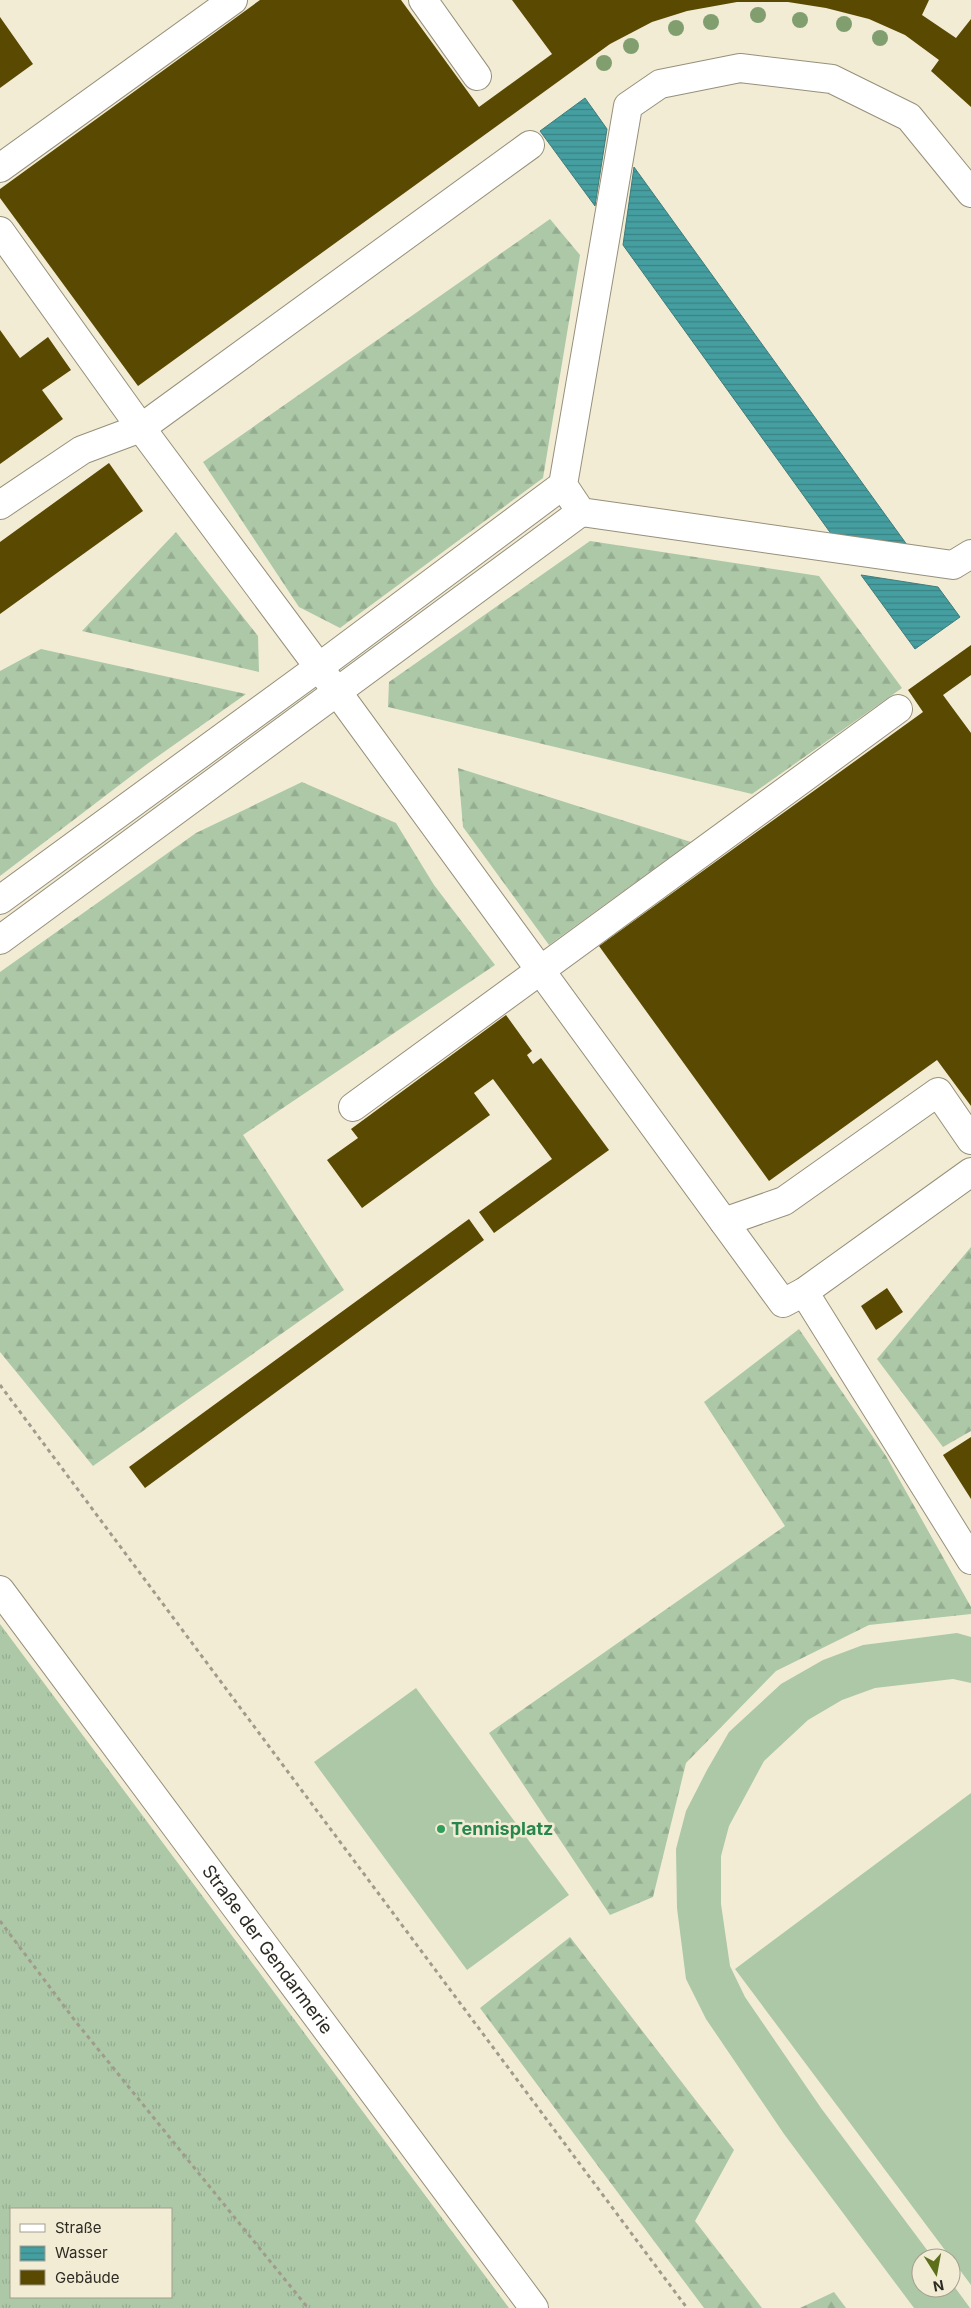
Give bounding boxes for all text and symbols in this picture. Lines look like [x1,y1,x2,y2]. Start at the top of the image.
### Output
place label: Tennisplatz [451,1818,553,1839]
marker: Tennisplatz [435,1823,447,1835]
street label: Straße der Gendarmerie [198,1861,337,2038]
legend [10,2208,172,2298]
text: Straße [55,2218,102,2237]
text: Wasser [55,2243,108,2262]
north arrow [911,2248,961,2298]
text: Gebäude [55,2268,120,2287]
text: N [932,2277,945,2296]

